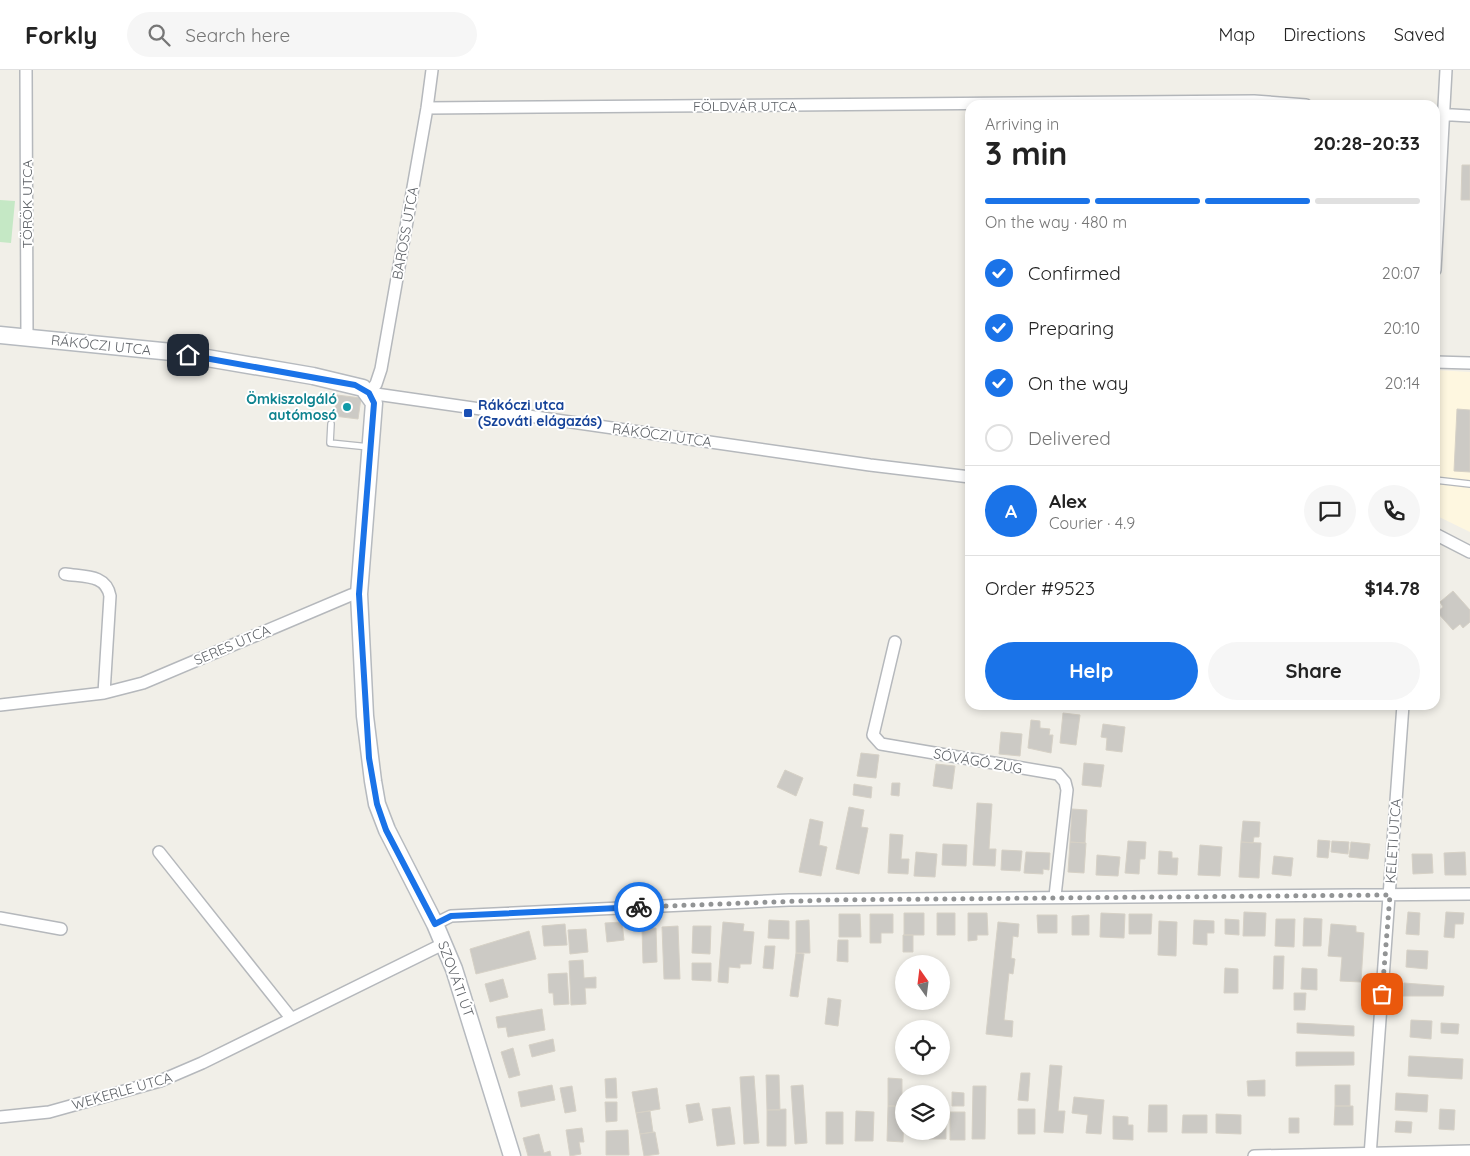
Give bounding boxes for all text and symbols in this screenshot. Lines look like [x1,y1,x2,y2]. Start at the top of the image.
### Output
search box [127,12,477,57]
text: Forkly [25,20,97,50]
icon: search [145,21,173,49]
text: Search here [185,23,290,47]
text: Map [1218,23,1255,46]
text: Directions [1283,23,1366,46]
text: Saved [1394,23,1445,46]
street label: FÖLDVÁR UTCA [693,97,797,115]
text: Arriving in [985,114,1059,134]
text: 20:28–20:33 [1313,131,1420,155]
text: 3 min [985,133,1067,173]
street label: TÖRÖK UTCA [18,160,36,248]
street label: BAROSS UTCA [388,185,422,281]
text: On the way · 480 m [985,212,1127,232]
icon: check [985,259,1013,287]
text: Confirmed [1028,261,1121,285]
text: 20:07 [1382,263,1420,283]
icon: check [985,314,1013,342]
text: Preparing [1028,316,1114,340]
text: 20:10 [1383,318,1420,338]
street label: RÁKÓCZI UTCA [50,331,152,359]
pin [167,334,209,376]
icon: home [174,341,202,369]
icon: check [985,369,1013,397]
text: On the way [1028,371,1129,395]
text: 20:14 [1385,373,1420,393]
place label: Ömkiszolgáló autómosó [246,390,337,424]
place label: Rákóczi utca (Szováti elágazás) [478,396,602,430]
marker: Ömkiszolgáló autómosó [341,401,353,413]
marker: Rákóczi utca (Szováti elágazás) [462,407,474,419]
street label: RÁKÓCZI UTCA [611,419,713,451]
text: Delivered [1028,426,1111,450]
button: chat [1304,485,1356,537]
button: phone [1368,485,1420,537]
text: Alex [1049,489,1087,513]
text: A [1005,499,1017,523]
text: Courier · 4.9 [1049,513,1135,533]
text: Order #9523 [985,576,1095,600]
text: $14.78 [1365,576,1420,600]
street label: SERES UTCA [191,621,273,669]
button: Help [985,642,1198,700]
button: Share [1208,642,1420,700]
street label: SÓVÁGÓ ZUG [932,744,1024,778]
street label: KELETI UTCA [1381,798,1405,884]
courier [614,882,664,932]
icon: bike [625,893,653,921]
street label: SZOVÁTI ÚT [434,938,478,1020]
north arrow [895,955,950,1010]
map controls [895,955,950,1140]
pin [1361,973,1403,1015]
icon: bag [1368,980,1396,1008]
button: locate [895,1020,950,1075]
street label: WEKERLE UTCA [70,1068,174,1114]
button: layers [895,1085,950,1140]

